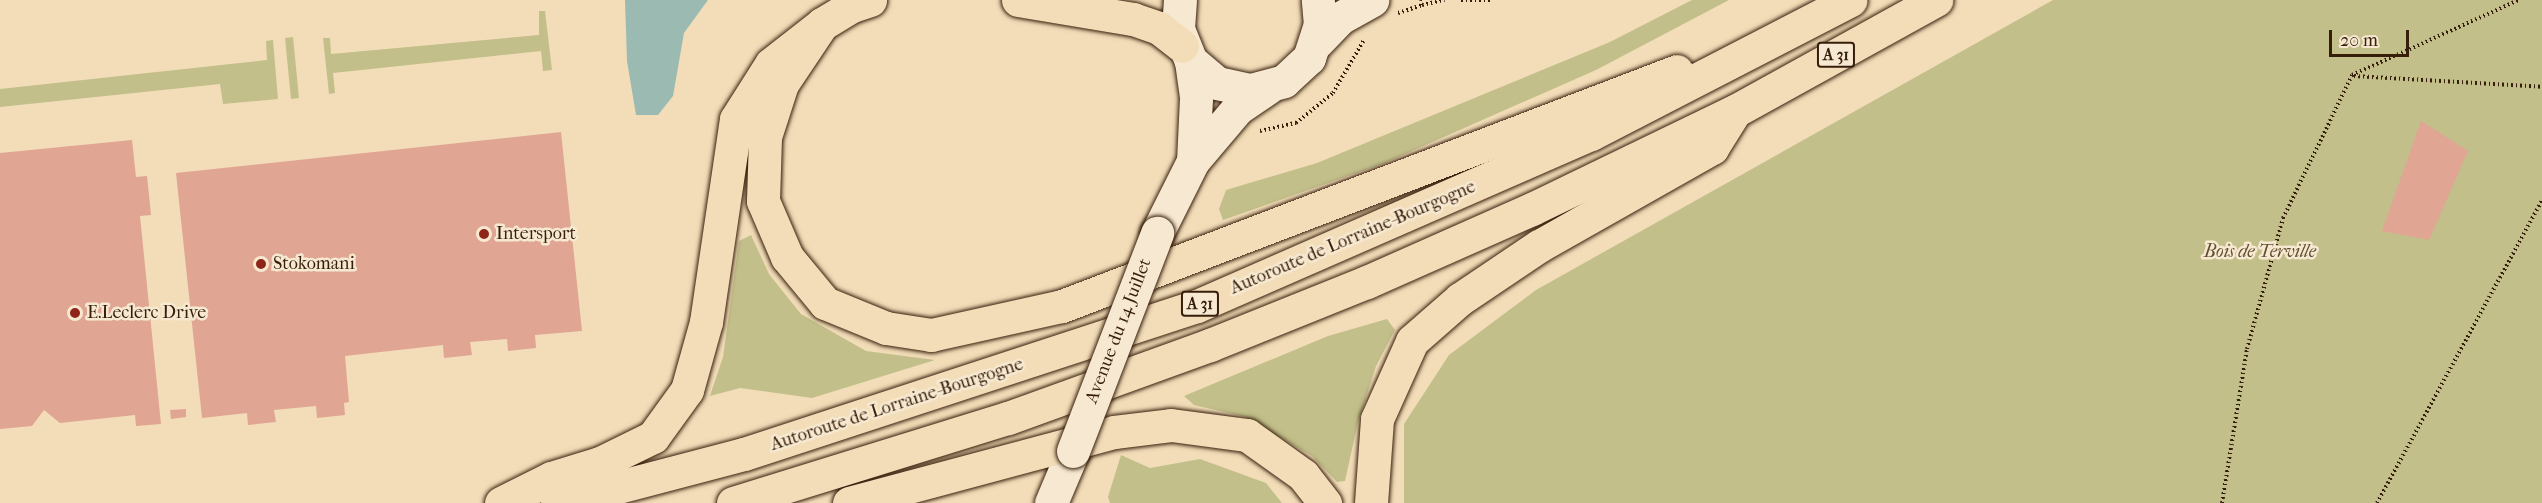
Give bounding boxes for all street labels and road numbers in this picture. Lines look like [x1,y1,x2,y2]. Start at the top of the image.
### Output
road number: A 31 [1816,42,1856,68]
street label: Autoroute de Lorraine-Bourgogne [1227,176,1479,300]
street label: Avenue du 14 Juillet [1081,255,1157,407]
road number: A 31 [1180,291,1220,317]
street label: Autoroute de Lorraine-Bourgogne [768,354,1026,456]

